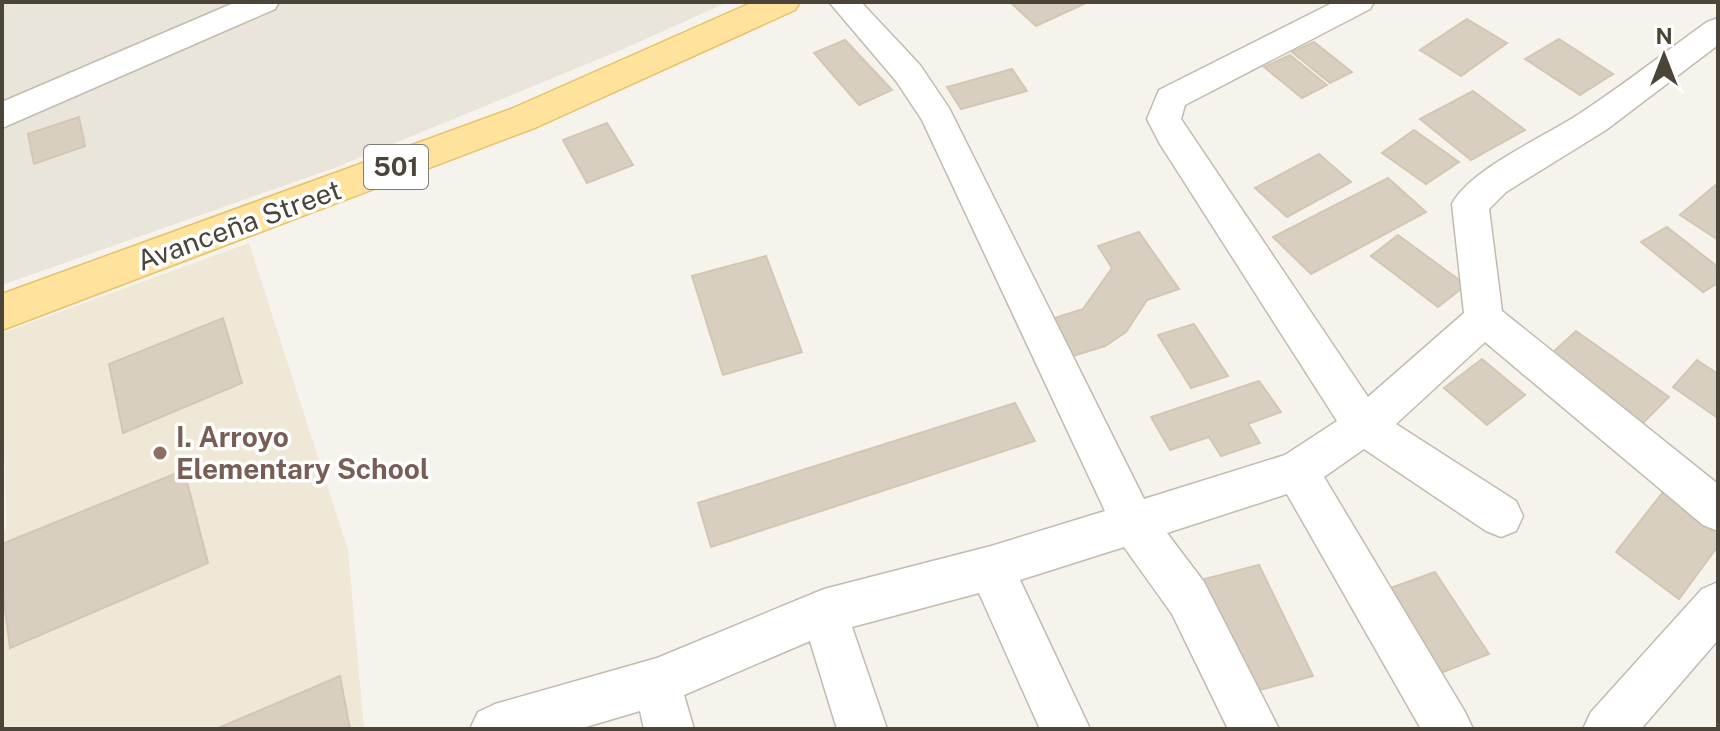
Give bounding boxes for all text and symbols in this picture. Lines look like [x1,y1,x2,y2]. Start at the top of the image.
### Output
north arrow [1624,16,1704,96]
text: N [1655,23,1673,49]
road number: 501 [364,145,428,189]
street label: Avanceña Street [132,172,345,277]
place label: I. Arroyo Elementary School [176,420,429,485]
marker: I. Arroyo Elementary School [151,444,169,462]

